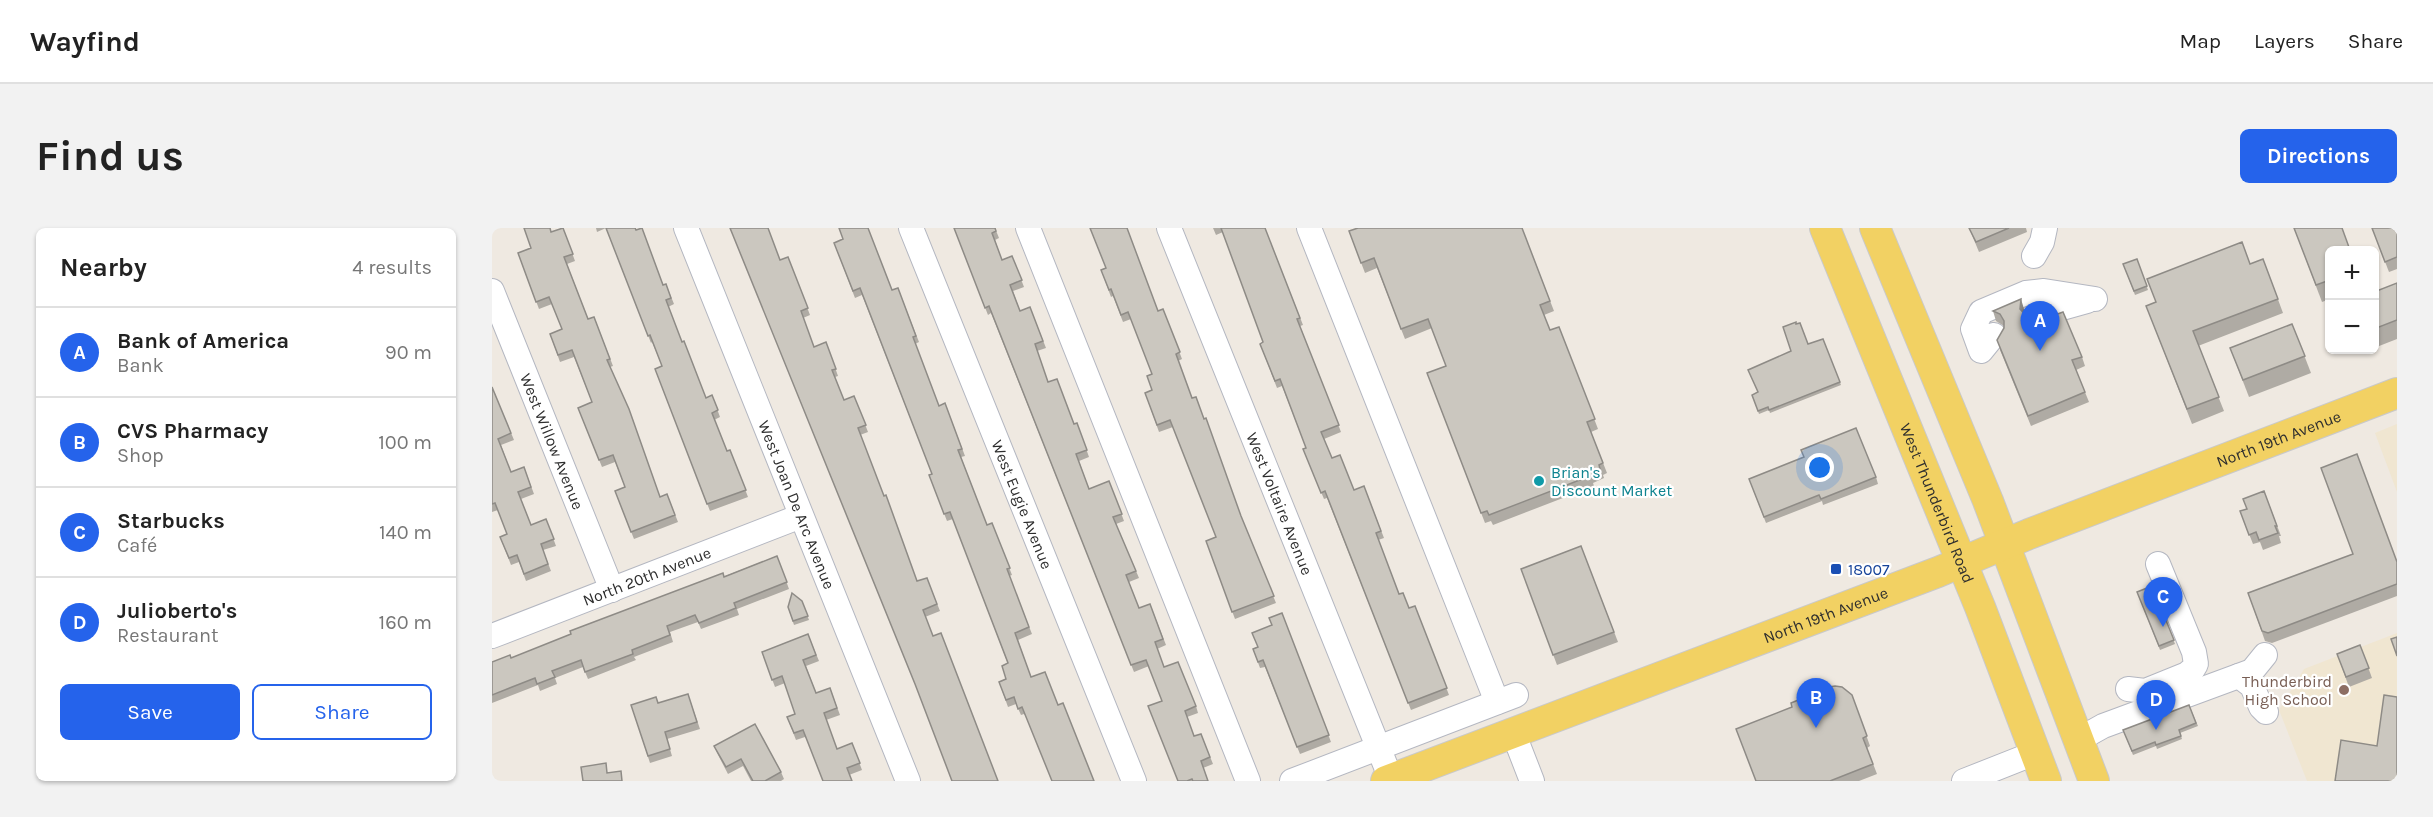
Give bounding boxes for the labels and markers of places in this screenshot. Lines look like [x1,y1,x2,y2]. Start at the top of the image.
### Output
pin: A [2020,302,2060,351]
place label: Brian's Discount Market [1551,463,1672,500]
marker: Brian's Discount Market [1532,474,1546,488]
place label: 18007 [1848,560,1890,579]
marker: 18007 [1829,562,1843,576]
pin: C [2144,578,2182,627]
place label: Thunderbird High School [2242,672,2332,709]
pin: B [1796,678,1836,728]
pin: D [2136,680,2176,730]
marker: Thunderbird High School [2337,683,2351,697]

